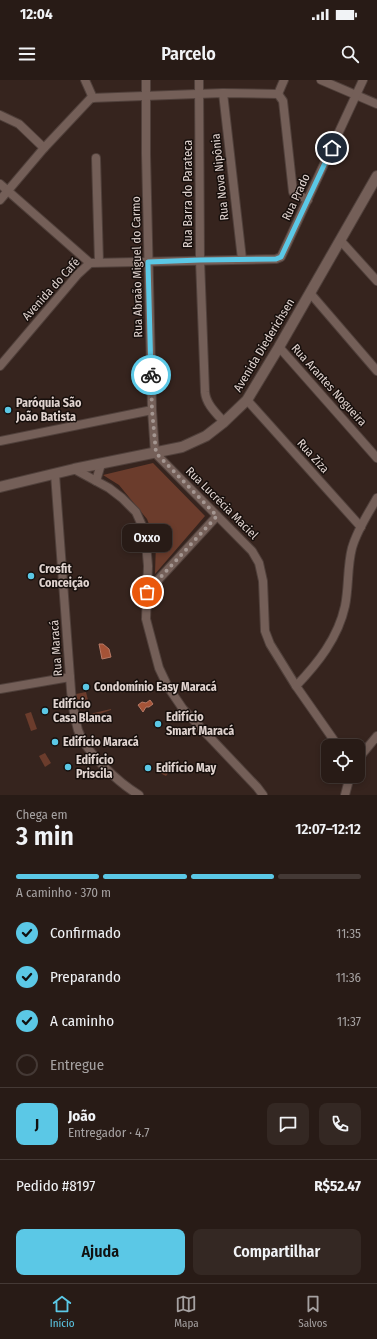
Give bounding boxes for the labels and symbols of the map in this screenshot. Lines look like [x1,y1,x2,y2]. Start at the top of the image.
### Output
pin [315,131,349,165]
street label: Rua Nova Nipônia [208,133,232,221]
street label: Rua Barra do Parateca [181,140,195,248]
street label: Rua Prado [279,171,313,223]
street label: Rua Abraão Miguel do Carmo [129,196,145,338]
street label: Avenida do Café [19,255,83,323]
street label: Avenida Diederichsen [231,296,297,394]
street label: Rua Arantes Nogueira [288,341,370,429]
courier [131,355,171,395]
place label: Paróquia São João Batista [15,396,82,424]
marker: Paróquia São João Batista [3,405,13,415]
street label: Rua Ziza [294,436,332,476]
street label: Rua Lucrécia Maciel [183,464,261,542]
callout: Oxxo [122,524,172,552]
place label: Crosfit Conceição [39,562,90,591]
marker: Crosfit Conceição [26,571,36,581]
pin [130,575,164,609]
street label: Rua Maracá [47,619,65,677]
place label: Condomínio Easy Maracá [94,680,217,694]
marker: Condomínio Easy Maracá [81,682,91,692]
place label: Edifício Casa Blanca [53,697,112,725]
marker: Edifício Casa Blanca [40,706,50,716]
place label: Edifício Smart Maracá [166,710,234,738]
marker: Edifício Smart Maracá [153,719,163,729]
place label: Edifício Maracá [63,735,139,749]
marker: Edifício Maracá [50,737,60,747]
place label: Edifício Priscila [76,753,114,781]
place label: Edifício May [156,761,217,775]
marker: Edifício Priscila [63,762,73,772]
marker: Edifício May [143,763,153,773]

